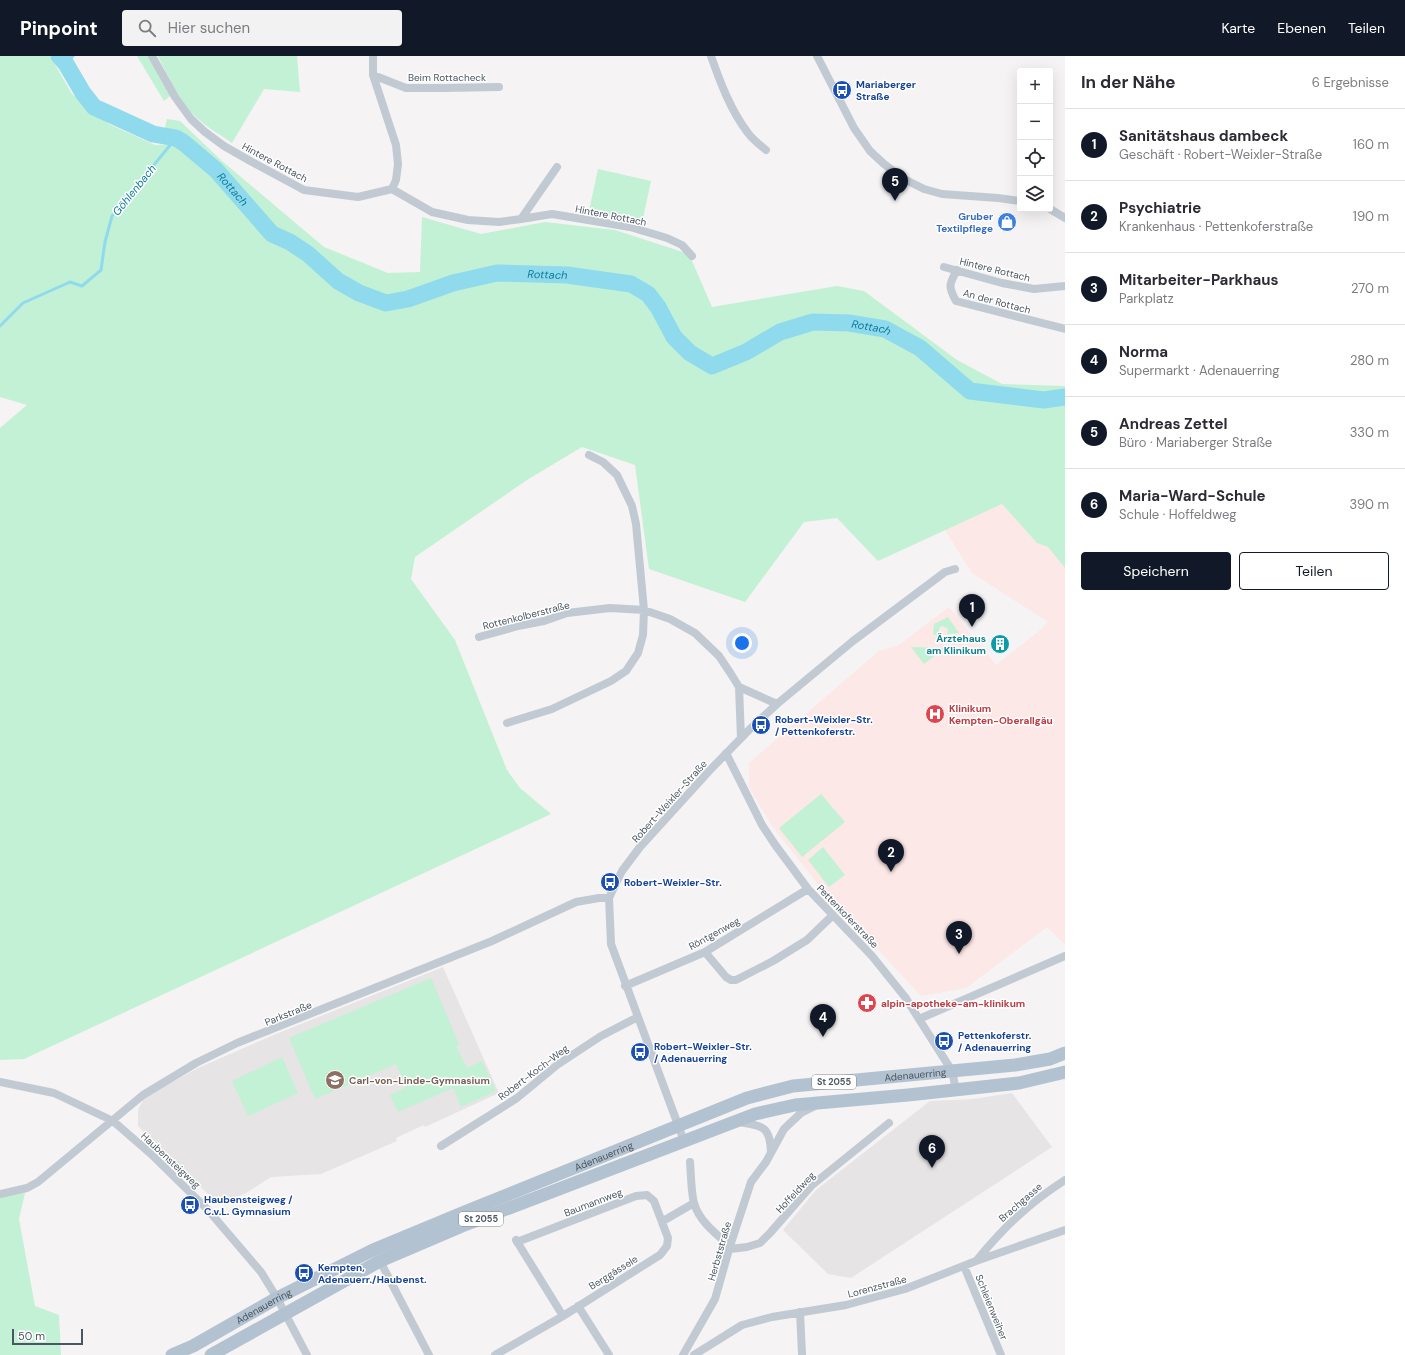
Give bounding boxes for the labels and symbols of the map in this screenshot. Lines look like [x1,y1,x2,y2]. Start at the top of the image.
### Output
street label: Beim Rottacheck [408,71,486,84]
place label: Mariaberger Straße [856,78,916,103]
bus stop icon: Mariaberger Straße [831,79,853,101]
street label: Hintere Rottach [240,140,310,185]
water label: Göhlenbach [109,162,159,218]
pin: 5 [882,168,908,201]
water label: Rottach [214,169,251,209]
street label: Hintere Rottach [574,202,648,229]
place label: Gruber Textilpflege [936,210,993,235]
shop icon: Gruber Textilpflege [996,211,1018,233]
street label: Hintere Rottach [958,254,1032,285]
water label: Rottach [527,267,568,282]
street label: An der Rottach [962,286,1032,317]
water label: Rottach [851,317,894,338]
pin: 1 [959,594,985,627]
street label: Rottenkolberstraße [481,598,571,633]
place label: Ärztehaus am Klinikum [926,632,986,657]
your location [732,633,752,653]
building icon: Ärztehaus am Klinikum [989,633,1011,655]
place label: Klinikum Kempten-Oberallgäu [949,702,1053,727]
hospital icon: Klinikum Kempten-Oberallgäu [924,703,946,725]
place label: Robert-Weixler-Str. / Pettenkoferstr. [775,713,873,738]
bus stop icon: Robert-Weixler-Str. / Pettenkoferstr. [750,714,772,736]
street label: Robert-Weixler-Straße [629,757,710,845]
pin: 2 [878,839,904,872]
bus stop icon: Robert-Weixler-Str. [599,871,621,893]
place label: Robert-Weixler-Str. [624,876,722,889]
street label: Pettenkoferstraße [814,882,881,951]
street label: Röntgenweg [686,914,743,953]
pin: 3 [946,921,972,954]
pharmacy icon: alpin-apotheke-am-klinikum [856,992,878,1014]
place label: alpin-apotheke-am-klinikum [881,997,1025,1010]
street label: Parkstraße [263,998,314,1029]
pin: 4 [810,1004,836,1037]
place label: Pettenkoferstr. / Adenauerring [958,1029,1032,1054]
bus stop icon: Pettenkoferstr. / Adenauerring [933,1030,955,1052]
place label: Robert-Weixler-Str. / Adenauerring [654,1040,752,1065]
street label: Robert-Koch-Weg [495,1041,571,1103]
bus stop icon: Robert-Weixler-Str. / Adenauerring [629,1041,651,1063]
street label: Adenauerring [884,1065,947,1084]
school or university icon: Carl-von-Linde-Gymnasium [324,1069,346,1091]
place label: Carl-von-Linde-Gymnasium [349,1074,490,1087]
road number: St 2055 [812,1075,856,1089]
street label: Haubensteigweg [138,1129,203,1192]
pin: 6 [919,1135,945,1168]
street label: Adenauerring [573,1139,635,1174]
street label: Hoffeldweg [773,1169,818,1216]
street label: Brachgasse [996,1180,1045,1225]
street label: Baumannweg [562,1185,625,1220]
place label: Haubensteigweg / C.v.L. Gymnasium [204,1193,293,1218]
bus stop icon: Haubensteigweg / C.v.L. Gymnasium [179,1194,201,1216]
road number: St 2055 [459,1212,503,1226]
street label: Herbststraße [705,1220,734,1282]
street label: Berggässele [586,1252,641,1293]
place label: Kempten, Adenauerr./Haubenst. [318,1261,427,1286]
bus stop icon: Kempten, Adenauerr./Haubenst. [293,1262,315,1284]
street label: Lorenzstraße [846,1272,908,1301]
street label: Schleienweiher [972,1272,1011,1342]
street label: Adenauerring [234,1286,294,1327]
scale bar [12,1327,83,1346]

